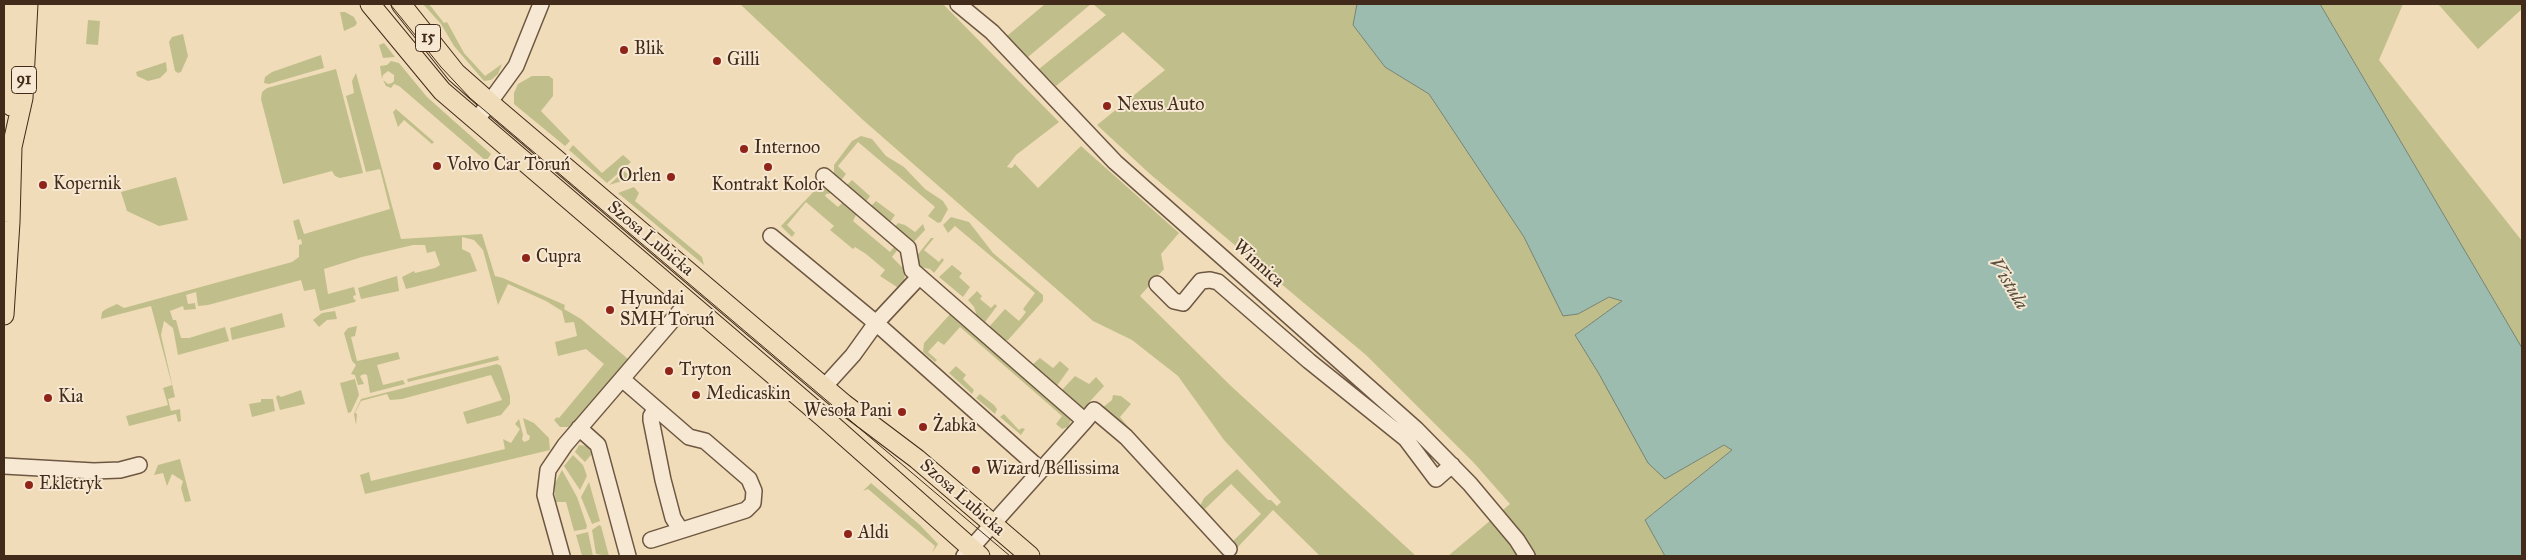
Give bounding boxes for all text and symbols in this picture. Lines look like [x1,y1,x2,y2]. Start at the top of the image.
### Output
road number: 15 [416,24,440,52]
place label: Blik [634,39,664,61]
marker: Blik [618,44,630,56]
place label: Gilli [727,50,760,72]
marker: Gilli [711,55,723,67]
road number: 91 [12,66,36,94]
place label: Nexus Auto [1117,95,1205,117]
marker: Nexus Auto [1101,100,1113,112]
place label: Internoo [754,138,820,160]
marker: Internoo [738,143,750,155]
place label: Volvo Car Toruń [447,155,570,177]
marker: Volvo Car Toruń [431,160,443,172]
marker: Kontrakt Kolor [762,161,774,173]
place label: Orlen [619,166,661,188]
marker: Orlen [665,171,677,183]
place label: Kopernik [53,174,121,196]
place label: Kontrakt Kolor [711,175,825,197]
marker: Kopernik [37,179,49,191]
street label: Szosa Lubicka [602,197,698,281]
street label: Winnica [1228,235,1288,293]
place label: Cupra [536,247,581,269]
marker: Cupra [520,252,532,264]
water label: Vistula [1984,254,2032,314]
place label: Hyundai SMH Toruń [620,289,715,332]
marker: Hyundai SMH Toruń [604,304,616,316]
place label: Tryton [679,360,731,382]
marker: Tryton [663,365,675,377]
place label: Medicaskin [706,384,791,406]
place label: Kia [58,387,83,409]
marker: Medicaskin [690,389,702,401]
marker: Kia [42,392,54,404]
place label: Wesoła Pani [804,401,892,423]
marker: Wesoła Pani [896,406,908,418]
place label: Żabka [933,416,976,438]
marker: Żabka [917,421,929,433]
street label: Szosa Lubicka [915,455,1009,541]
place label: Wizard/Bellissima [986,459,1119,481]
marker: Wizard/Bellissima [970,464,982,476]
place label: Ekletryk [39,474,102,496]
marker: Ekletryk [23,479,35,491]
place label: Aldi [858,523,889,545]
marker: Aldi [842,528,854,540]

